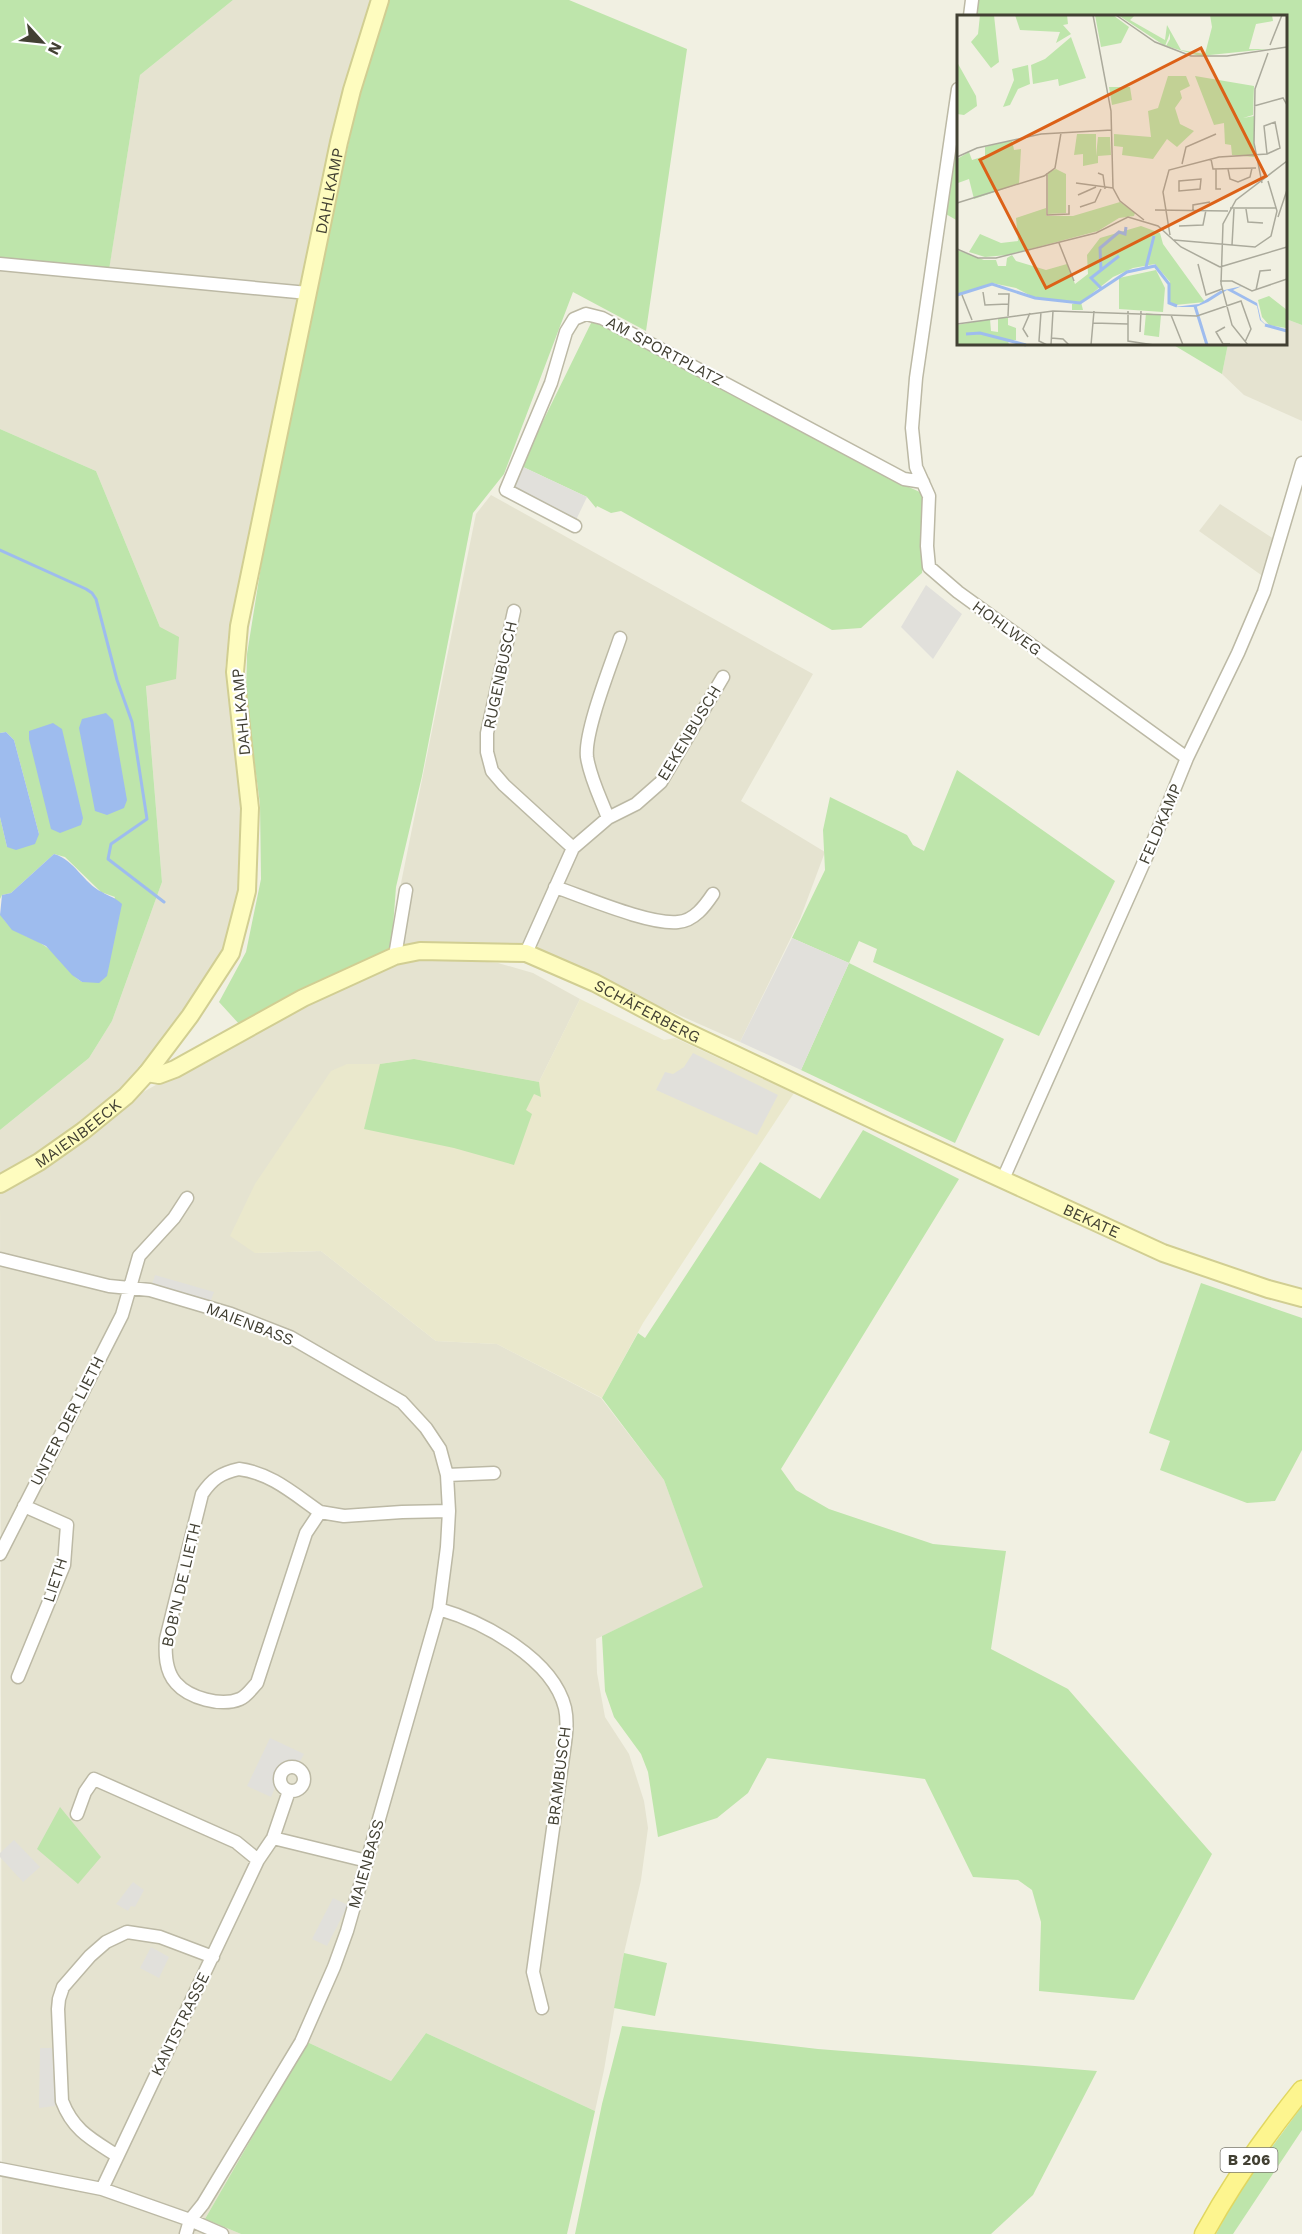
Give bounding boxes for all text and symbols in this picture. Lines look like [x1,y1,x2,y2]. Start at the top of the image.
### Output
north arrow [12,12,72,72]
inset map [957,15,1287,345]
text: N [44,39,66,58]
street label: DAHLKAMP [311,146,347,236]
street label: AM SPORTPLATZ [603,312,727,390]
street label: HOHLWEG [969,597,1045,659]
street label: RUGENBUSCH [479,619,521,731]
street label: DAHLKAMP [228,667,254,756]
street label: EEKENBUSCH [653,682,725,784]
street label: FELDKAMP [1135,781,1186,867]
street label: SCHÄFERBERG [591,975,704,1046]
street label: MAIENBEECK [31,1094,125,1172]
street label: BEKATE [1060,1199,1123,1241]
street label: MAIENBASS [204,1299,296,1349]
street label: UNTER DER LIETH [26,1353,108,1489]
street label: BOB'N DE LIETH [157,1521,205,1649]
street label: LIETH [39,1555,71,1605]
street label: BRAMBUSCH [543,1725,575,1827]
street label: MAIENBASS [344,1817,388,1911]
street label: KANTSTRASSE [147,1969,213,2079]
road number: B 206 [1220,2148,1278,2172]

